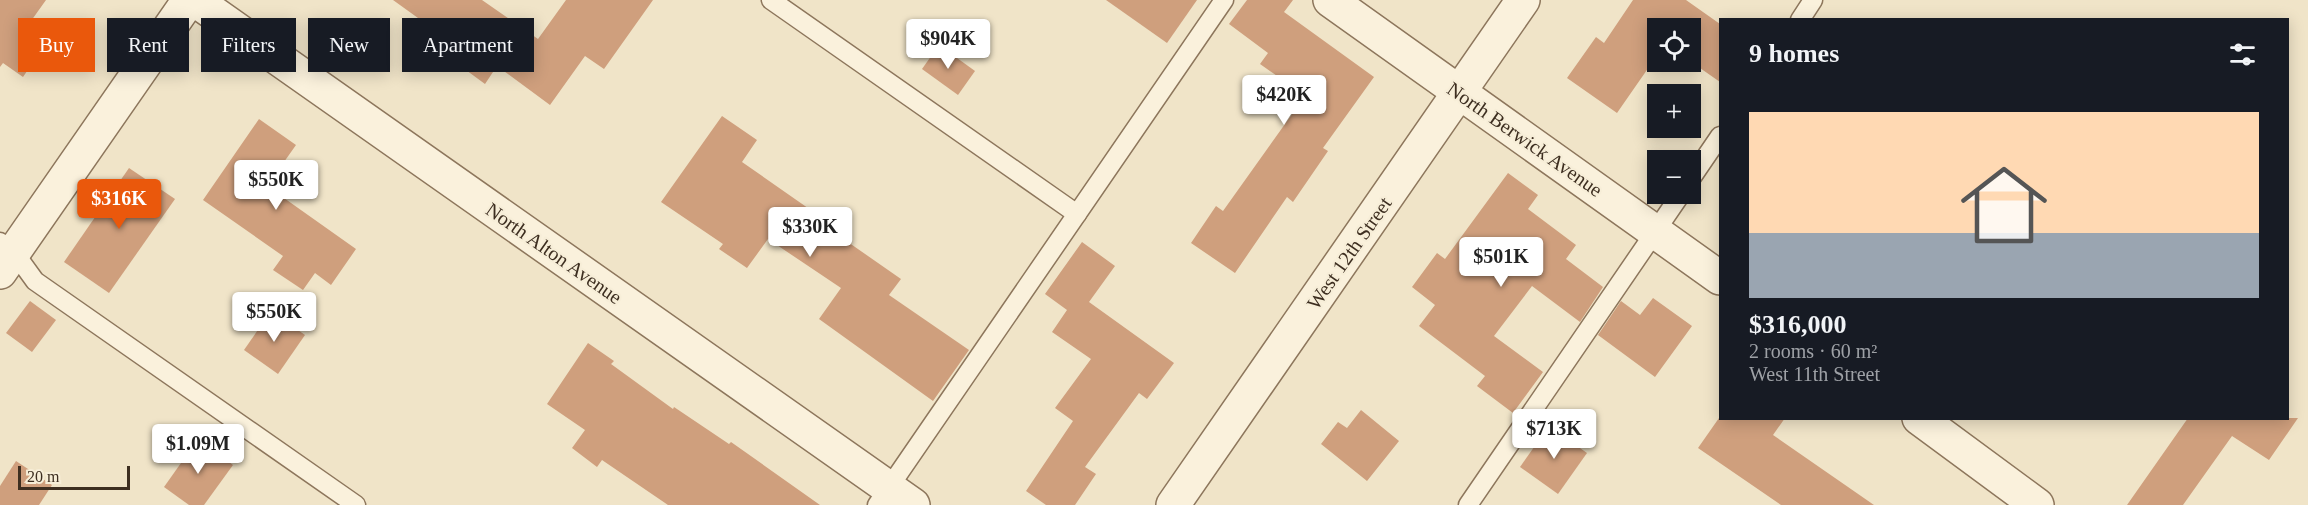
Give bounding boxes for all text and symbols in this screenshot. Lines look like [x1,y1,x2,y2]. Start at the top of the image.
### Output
chip: Buy [18,18,95,72]
chip: Rent [107,18,189,72]
chip: Filters [201,18,296,72]
chip: New [308,18,390,72]
chip: Apartment [402,18,534,72]
map controls [1647,18,1701,204]
button: locate [1647,18,1701,72]
pin: $904K [906,19,990,70]
text: $904K [920,27,976,49]
icon: filters [2226,38,2259,71]
text: 9 homes [1749,39,1839,68]
pin: $420K [1242,75,1326,126]
street label: North Berwick Avenue [1443,77,1607,201]
text: $420K [1256,83,1312,105]
button: + [1647,84,1701,138]
button: − [1647,150,1701,204]
icon: home [1950,151,2058,259]
pin: $550K [234,160,318,211]
text: $550K [248,168,304,190]
pin: $316K [77,179,161,230]
text: $316K [91,187,147,209]
street label: West 12th Street [1302,192,1396,313]
street label: North Alton Avenue [482,198,626,308]
pin: $330K [768,207,852,258]
text: $330K [782,215,838,237]
pin: $501K [1459,237,1543,288]
text: $501K [1473,245,1529,267]
pin: $550K [232,292,316,343]
text: $550K [246,300,302,322]
text: $316,000 [1749,310,1847,339]
text: 2 rooms · 60 m² [1749,340,1877,362]
text: West 11th Street [1749,363,1880,385]
pin: $713K [1512,409,1596,460]
text: $713K [1526,417,1582,439]
pin: $1.09M [149,424,247,475]
text: $1.09M [166,432,230,454]
scale bar [18,463,130,490]
text: 20 m [27,468,59,485]

